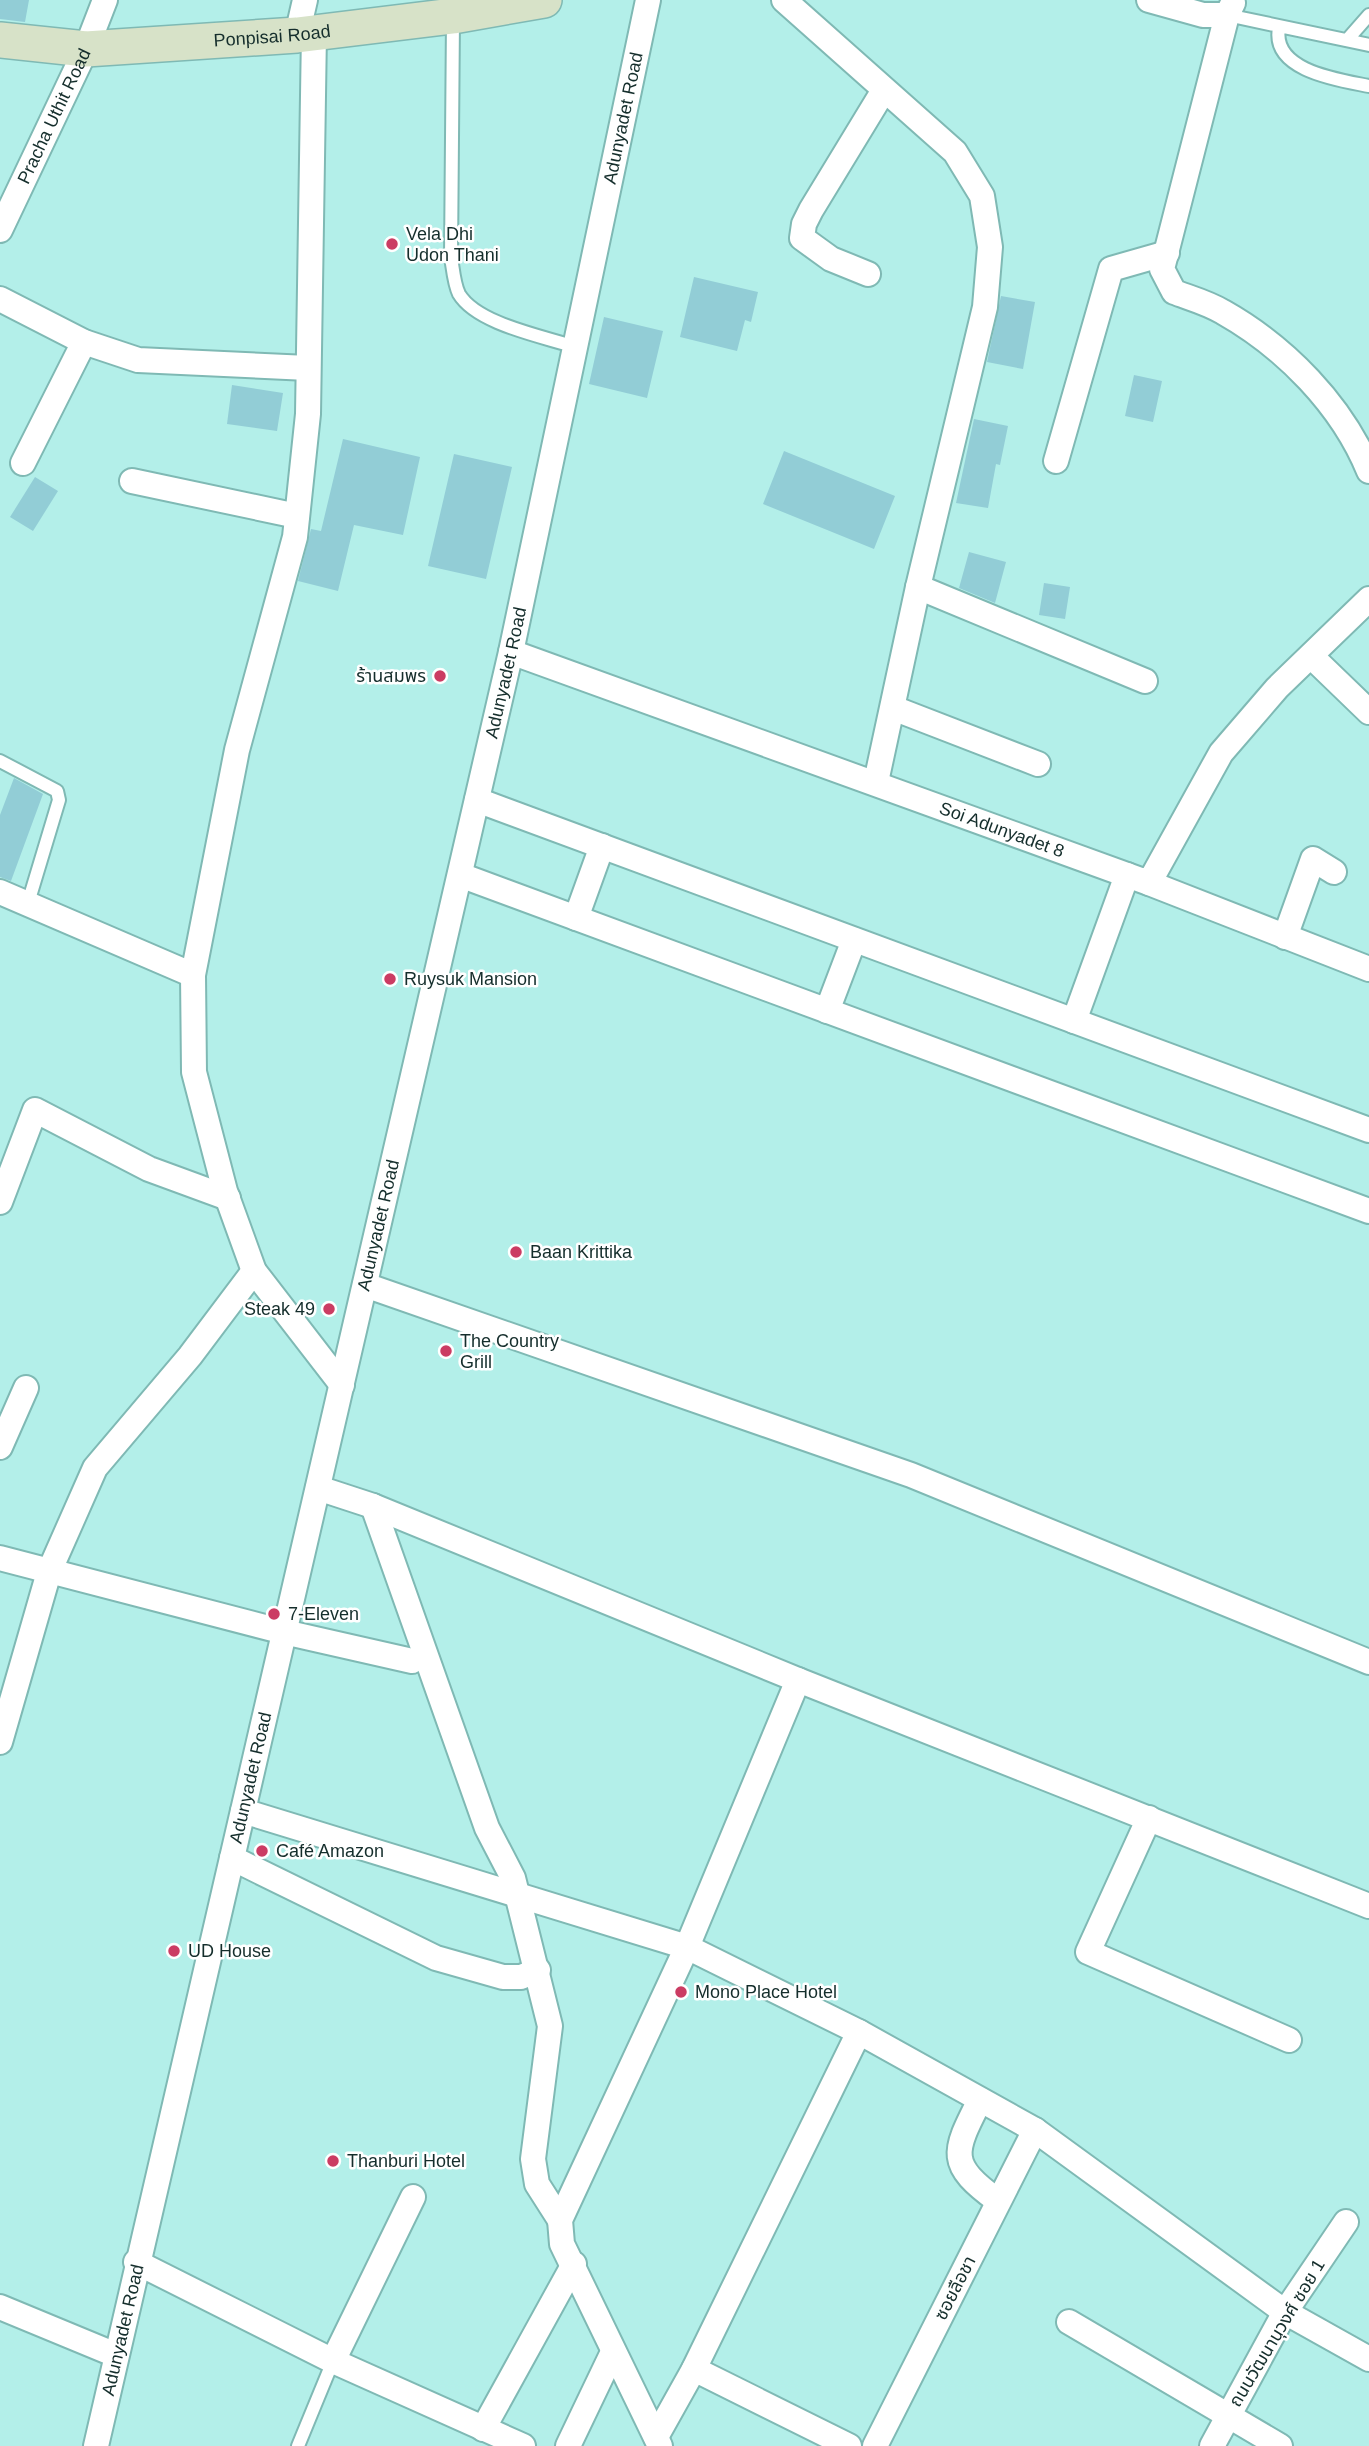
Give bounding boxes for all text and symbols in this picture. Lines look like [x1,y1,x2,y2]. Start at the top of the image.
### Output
street label: Ponpisai Road [213,21,332,51]
street label: Pracha Uthit Road [13,45,95,187]
street label: Adunyadet Road [600,50,647,186]
place label: Vela Dhi Udon Thani [406,224,499,265]
marker: Vela Dhi Udon Thani [384,236,400,252]
street label: Adunyadet Road [481,605,530,740]
place label: ร้านสมพร [356,666,426,686]
marker: ร้านสมพร [432,668,448,684]
street label: Soi Adunyadet 8 [937,798,1067,861]
place label: Ruysuk Mansion [404,969,537,989]
marker: Ruysuk Mansion [382,971,398,987]
street label: Adunyadet Road [354,1158,403,1293]
place label: Baan Krittika [530,1242,633,1262]
marker: Baan Krittika [508,1244,524,1260]
place label: Steak 49 [244,1299,315,1319]
marker: Steak 49 [321,1301,337,1317]
place label: The Country Grill [460,1331,559,1372]
marker: The Country Grill [438,1343,454,1359]
place label: 7-Eleven [288,1604,359,1624]
marker: 7-Eleven [266,1606,282,1622]
street label: Adunyadet Road [226,1710,275,1845]
place label: Café Amazon [276,1841,384,1861]
marker: Café Amazon [254,1843,270,1859]
place label: UD House [188,1941,271,1961]
marker: UD House [166,1943,182,1959]
place label: Mono Place Hotel [695,1982,837,2002]
marker: Mono Place Hotel [673,1984,689,2000]
place label: Thanburi Hotel [347,2151,465,2171]
marker: Thanburi Hotel [325,2153,341,2169]
street label: ซอยลือชา [930,2253,980,2323]
street label: ถนนวัฒนานุวงศ์ ซอย 1 [1225,2256,1330,2411]
street label: Adunyadet Road [98,2262,148,2398]

